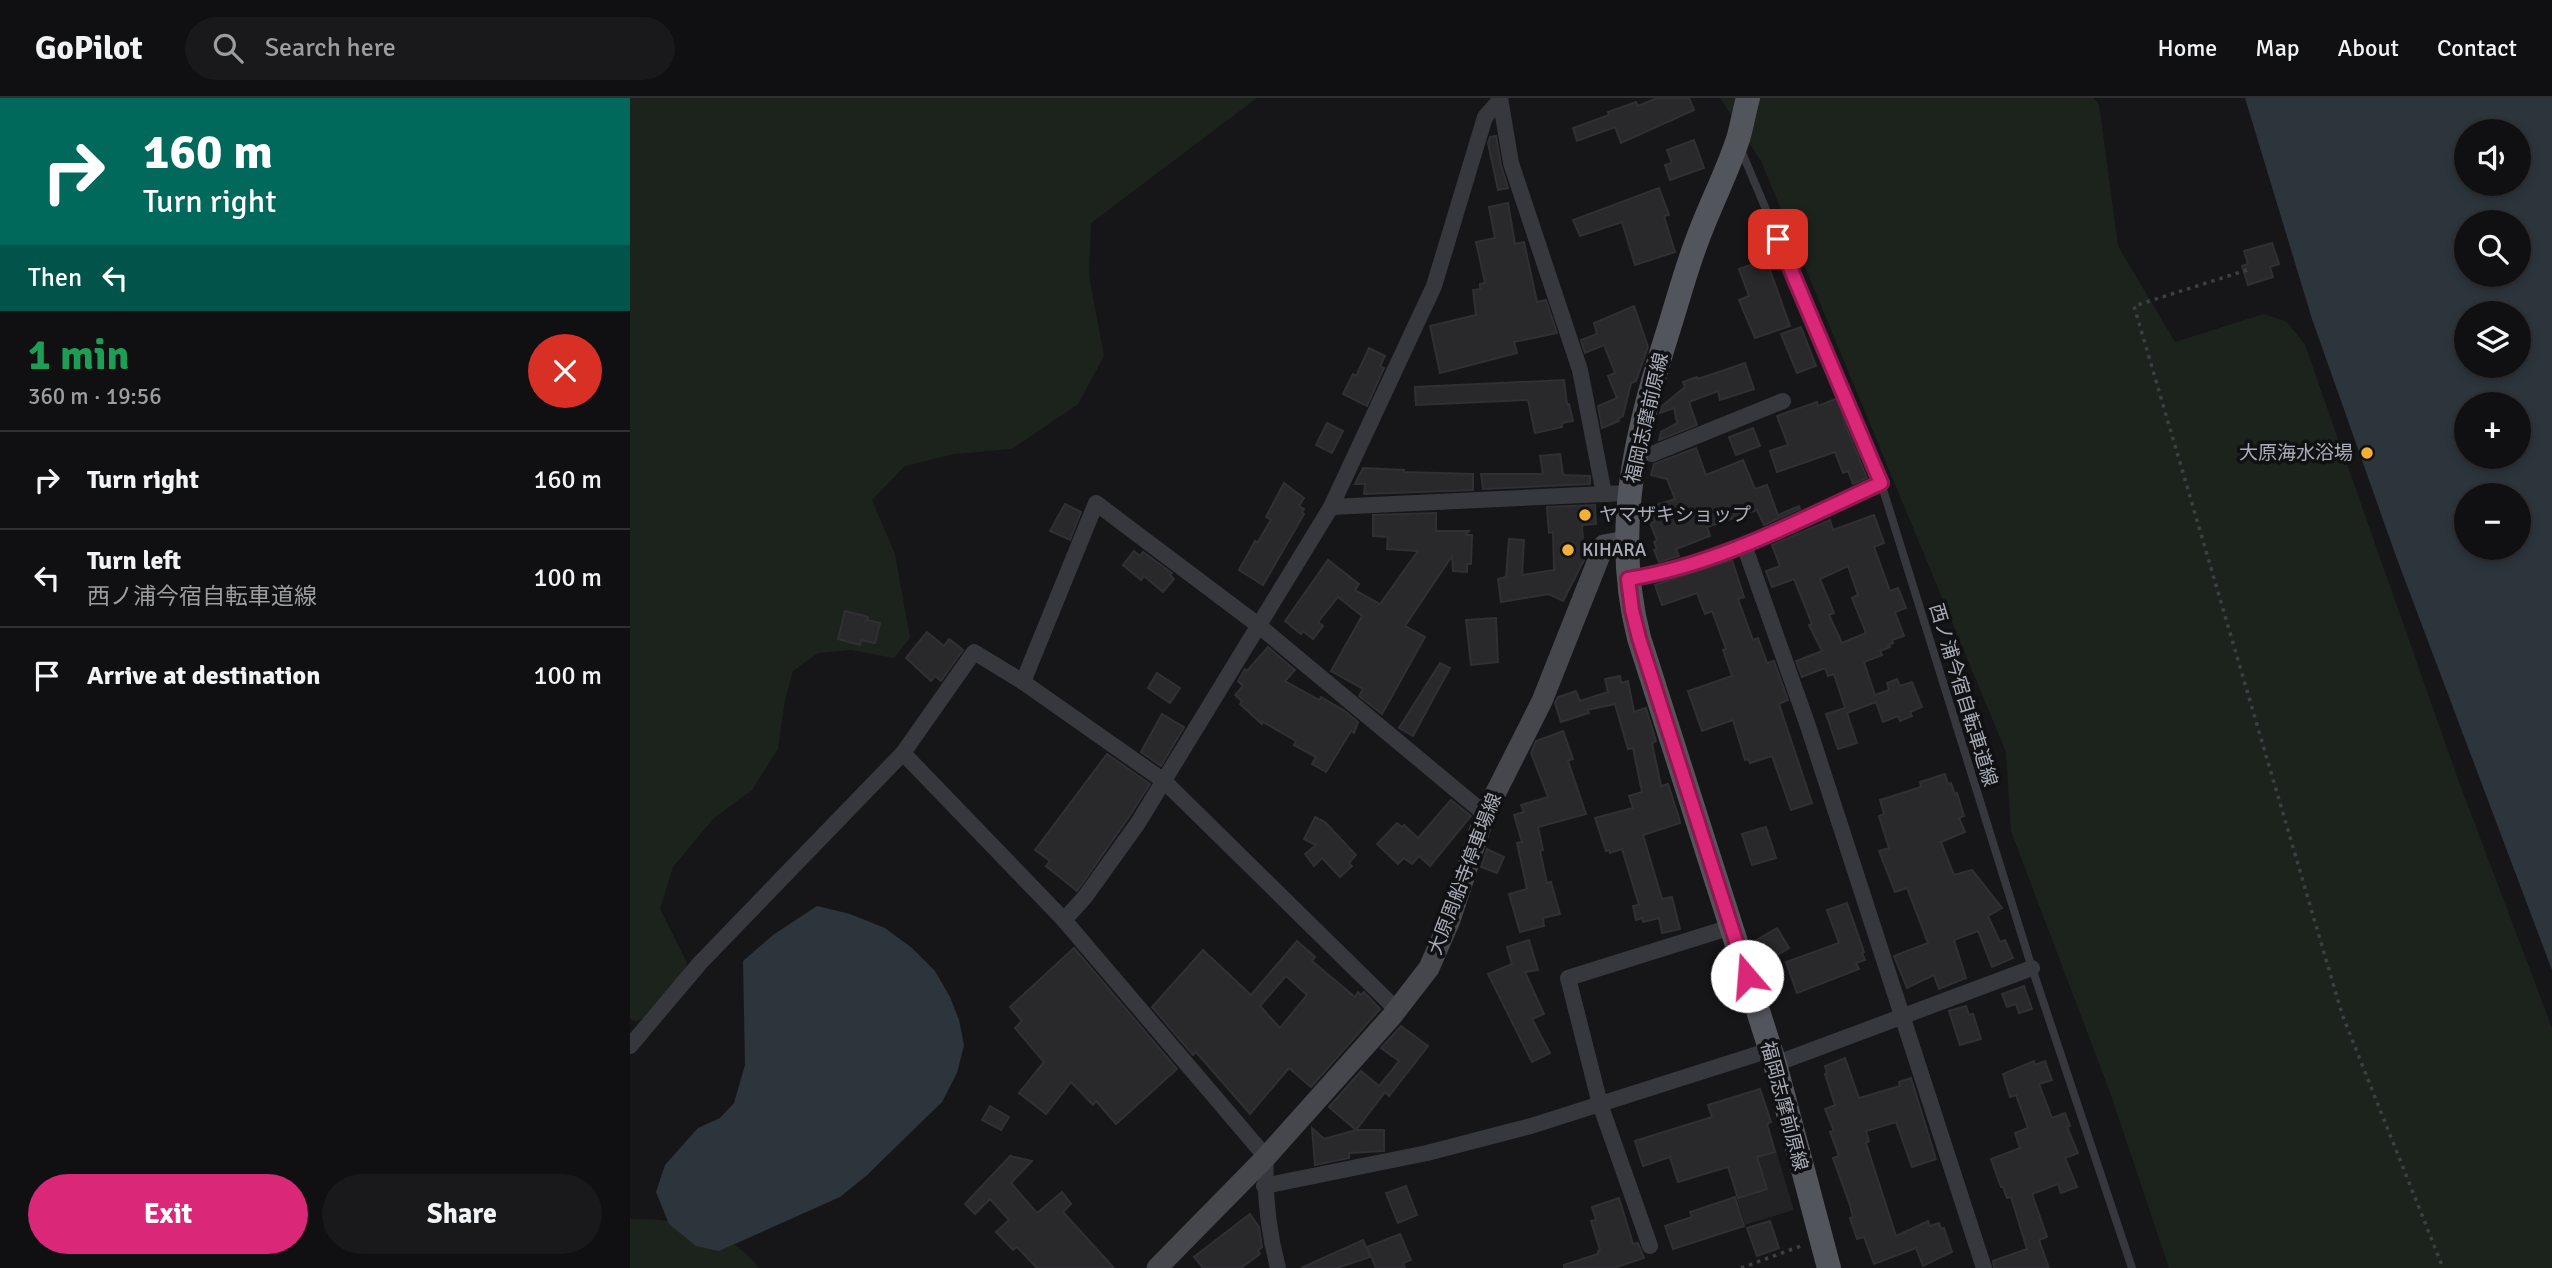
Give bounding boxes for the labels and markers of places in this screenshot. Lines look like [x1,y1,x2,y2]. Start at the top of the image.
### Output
pin [1748,209,1808,269]
place label: 大原海水浴場 [2239,441,2353,465]
marker: 大原海水浴場 [2359,445,2375,461]
place label: ヤマザキショップ [1599,503,1751,527]
marker: ヤマザキショップ [1577,507,1593,523]
place label: KIHARA [1582,538,1647,562]
marker: KIHARA [1560,542,1576,558]

